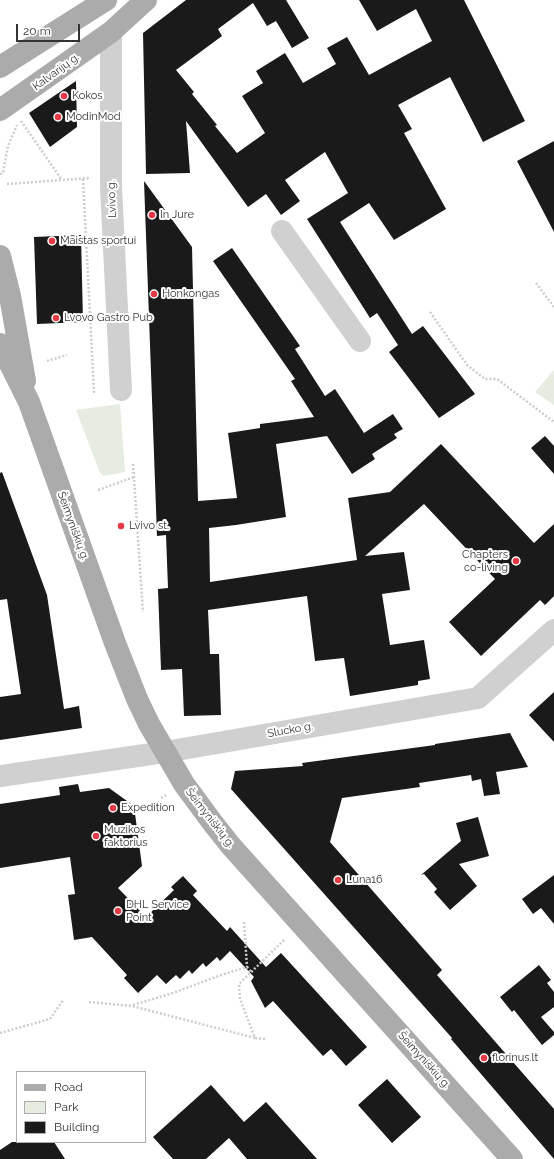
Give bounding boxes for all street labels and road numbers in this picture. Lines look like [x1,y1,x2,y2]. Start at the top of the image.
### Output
street label: Kalvarijų g. [30,51,82,93]
street label: Lvivo g. [105,180,119,218]
street label: Šeimyniškių g. [54,490,92,562]
street label: Slucko g. [266,720,314,740]
street label: Šeimyniškių g. [183,786,237,850]
street label: Šeimyniškių g. [395,1029,453,1091]

